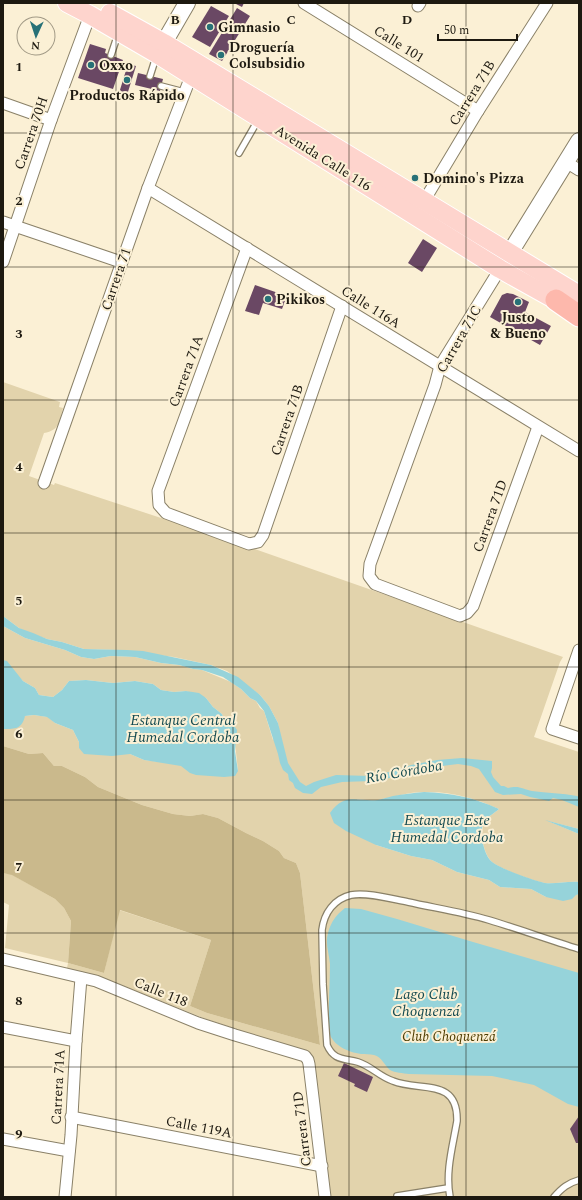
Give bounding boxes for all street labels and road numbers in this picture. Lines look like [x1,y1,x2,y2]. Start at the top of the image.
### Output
street label: Calle 101 [369,20,429,68]
street label: Carrera 71B [443,56,501,130]
street label: Carrera 70H [9,94,53,172]
street label: Avenida Calle 116 [271,120,375,196]
street label: Carrera 71 [95,245,137,313]
street label: Calle 116A [337,280,405,334]
street label: Carrera 71C [431,301,487,377]
street label: Carrera 71A [163,331,209,410]
street label: Carrera 71B [265,382,309,458]
street label: Carrera 71D [467,477,513,555]
street label: Calle 118 [131,972,191,1012]
street label: Carrera 71A [46,1048,70,1125]
street label: Carrera 71D [287,1090,317,1168]
street label: Calle 119A [164,1110,234,1144]

